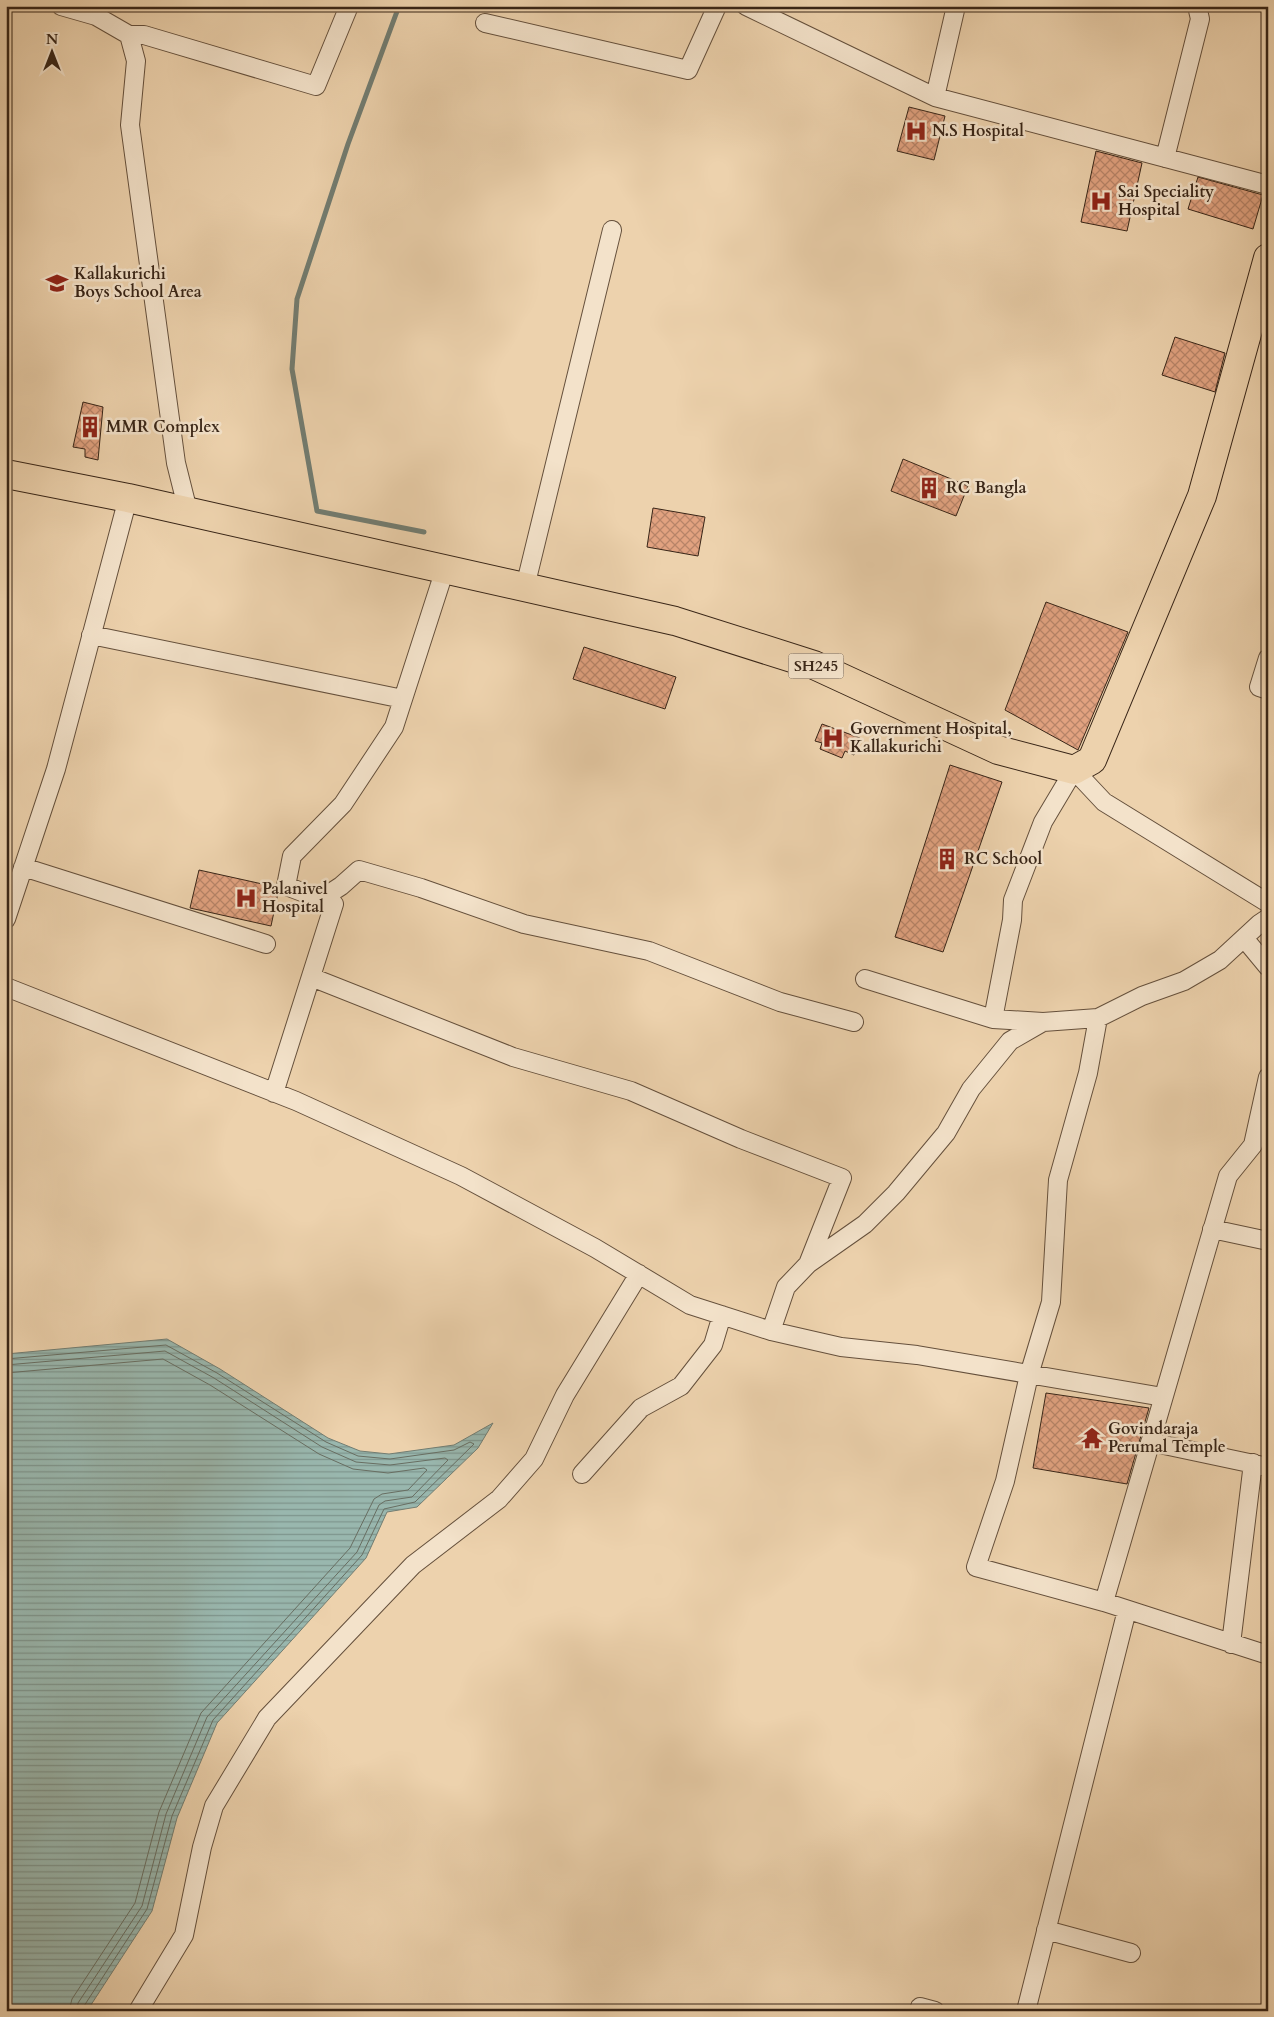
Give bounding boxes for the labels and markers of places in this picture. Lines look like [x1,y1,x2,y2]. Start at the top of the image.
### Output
hospital icon: N.S Hospital [903,118,929,144]
place label: N.S Hospital [932,120,1024,142]
place label: Sai Speciality Hospital [1118,181,1214,221]
hospital icon: Sai Speciality Hospital [1088,188,1114,214]
place label: Kallakurichi Boys School Area [74,263,202,303]
school or university icon: Kallakurichi Boys School Area [44,270,70,296]
building icon: MMR Complex [77,414,103,440]
place label: MMR Complex [106,416,220,438]
building icon: RC Bangla [916,475,942,501]
place label: RC Bangla [946,477,1027,499]
place label: Government Hospital, Kallakurichi [850,718,1012,758]
hospital icon: Government Hospital, Kallakurichi [820,725,846,751]
building icon: RC School [934,846,960,872]
place label: RC School [964,848,1042,870]
place label: Palanivel Hospital [262,878,328,918]
hospital icon: Palanivel Hospital [233,885,259,911]
place label: Govindaraja Perumal Temple [1108,1418,1226,1458]
temple icon: Govindaraja Perumal Temple [1079,1425,1105,1451]

